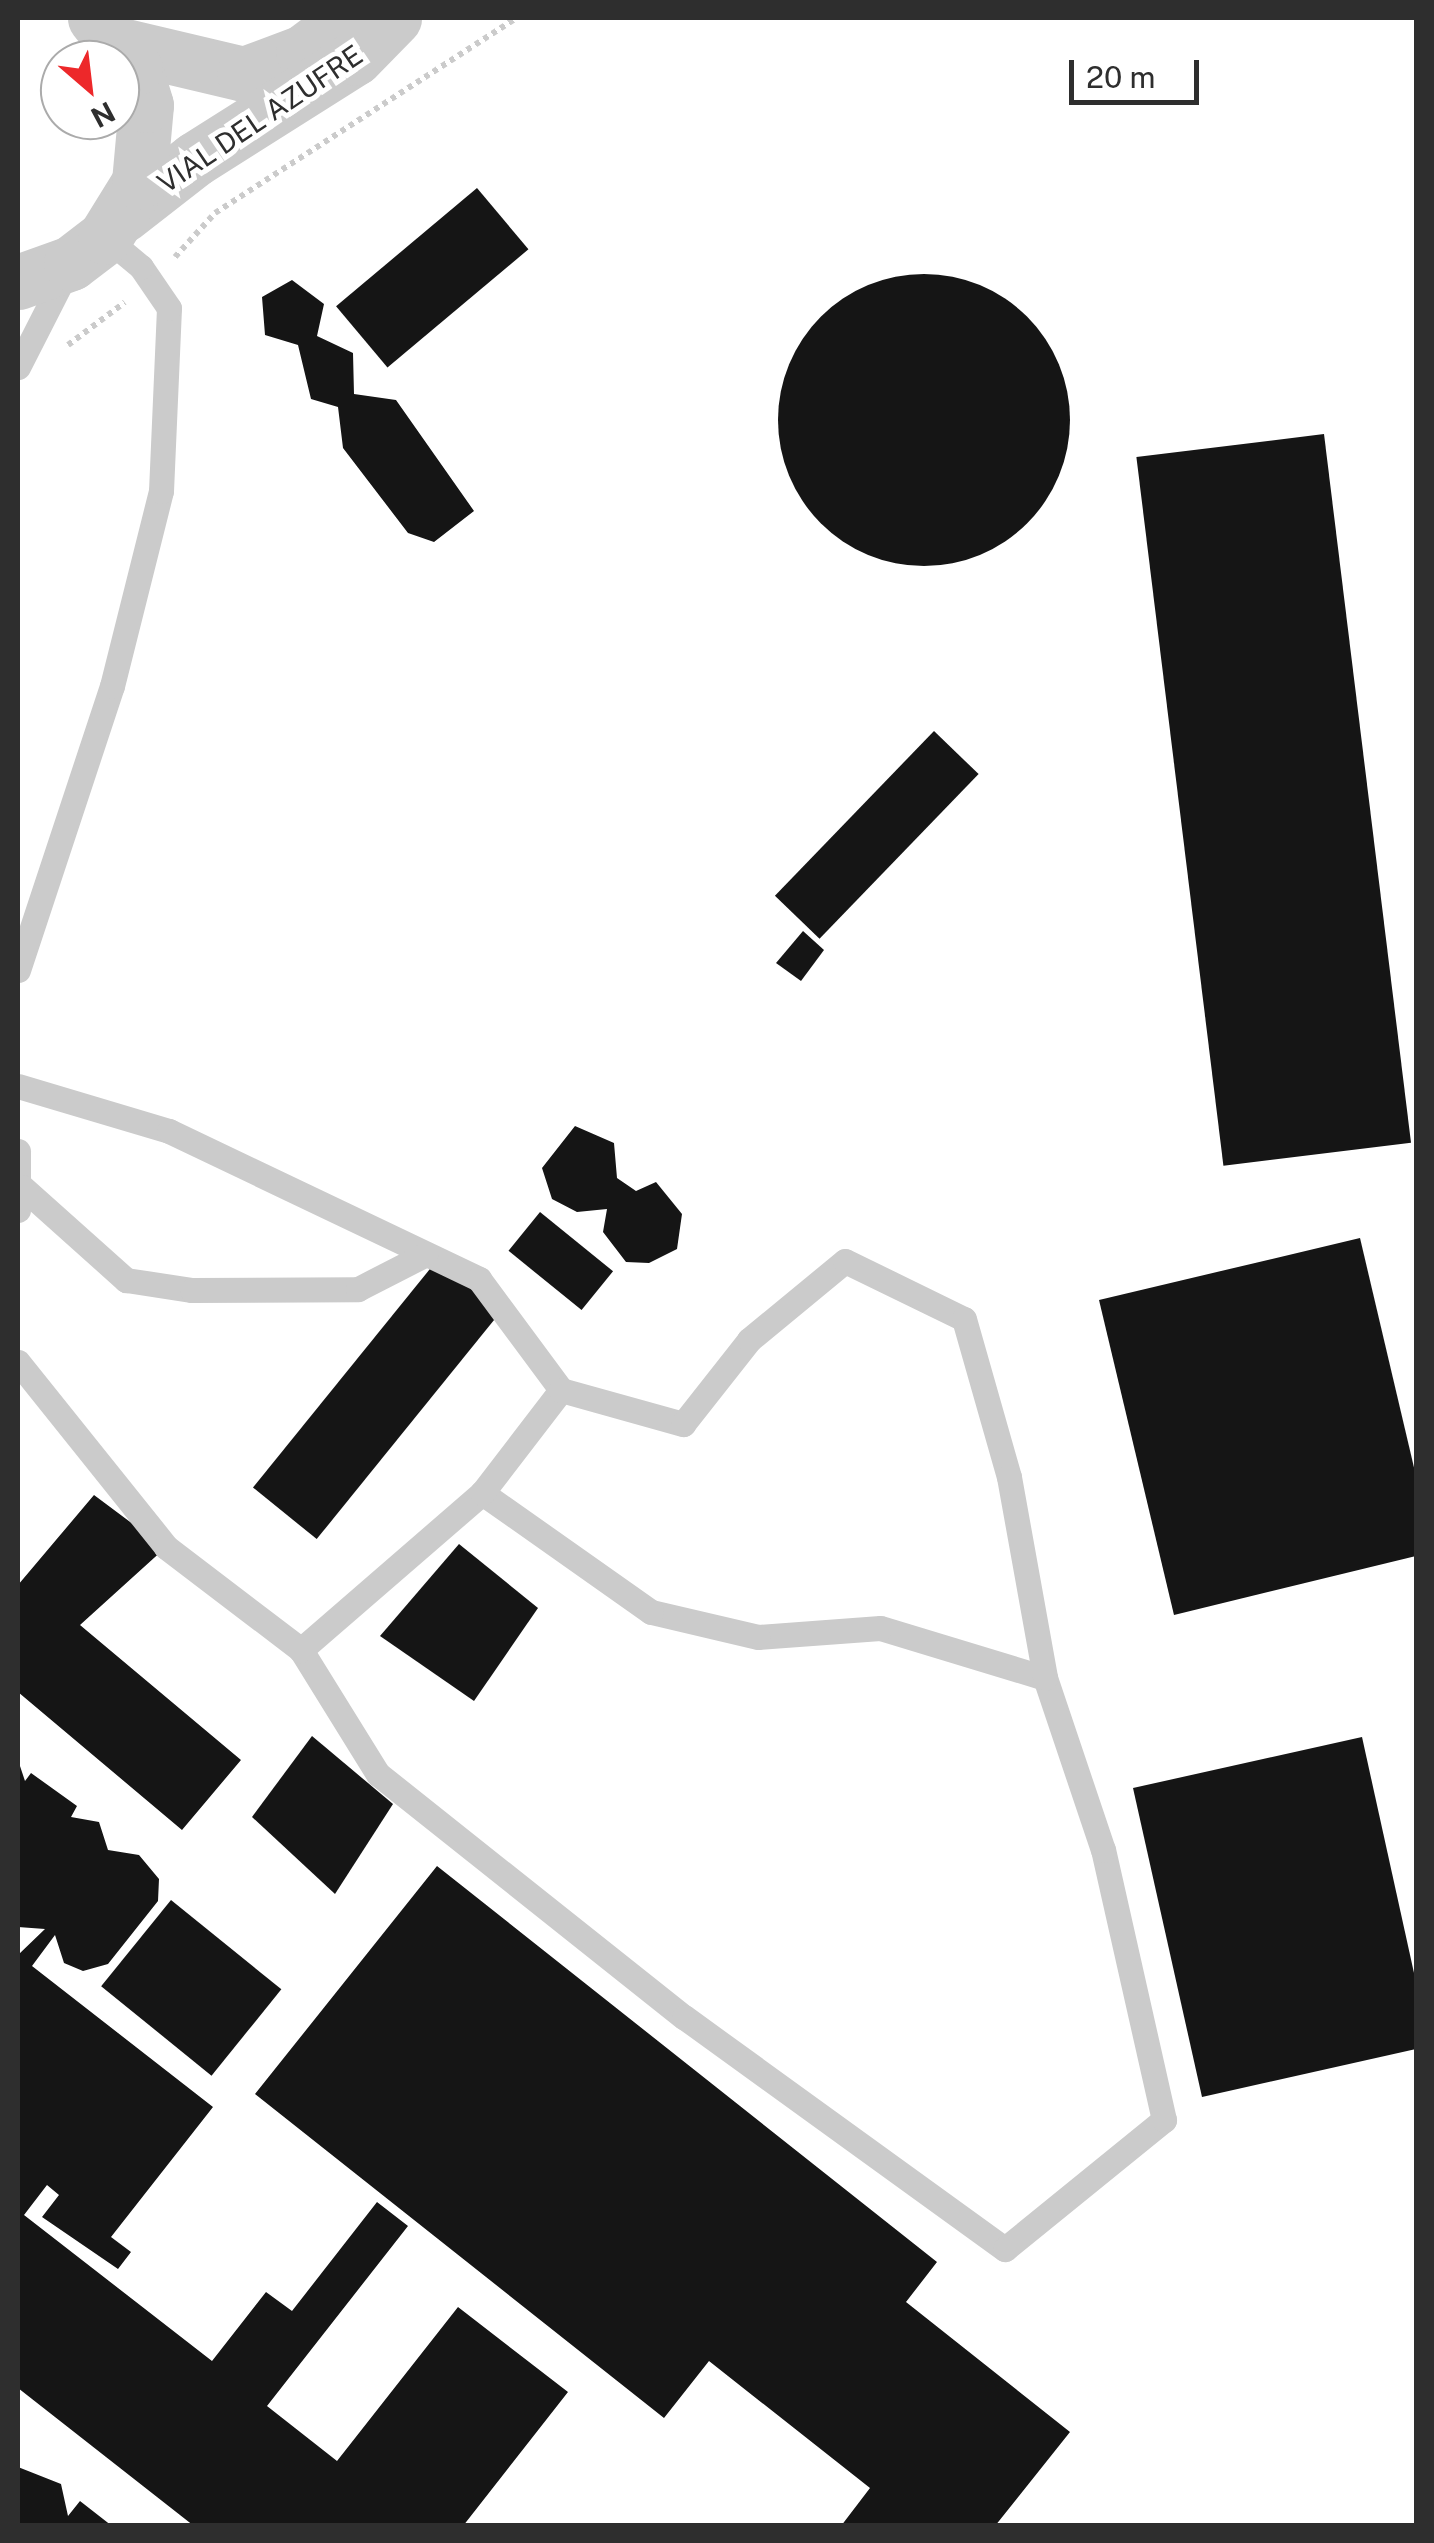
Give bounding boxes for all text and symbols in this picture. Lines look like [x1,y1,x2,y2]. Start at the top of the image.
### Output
street label: VIAL DEL AZUFRE [151,38,369,200]
north arrow [40,40,140,140]
scale bar [1074,40,1204,102]
text: 20 m [1086,59,1155,95]
text: N [86,95,121,135]

